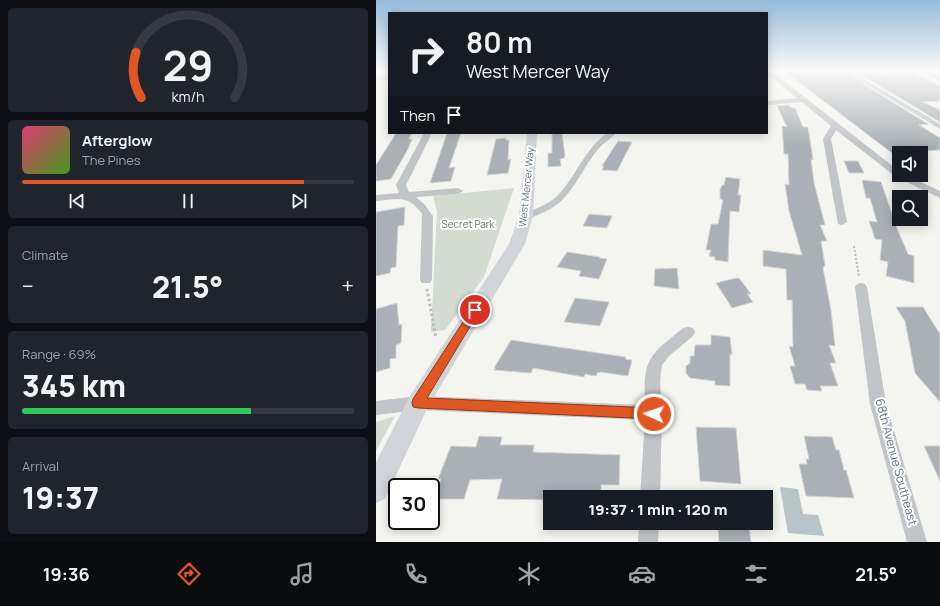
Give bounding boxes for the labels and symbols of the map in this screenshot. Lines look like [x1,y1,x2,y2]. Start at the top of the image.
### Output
street label: West Mercer Way [515,146,537,227]
park label: Secret Park [442,217,495,231]
pin [458,293,492,327]
position arrow [633,393,675,435]
street label: 68th Avenue Southeast [871,397,922,527]
speed limit sign: 30 [388,478,440,530]

